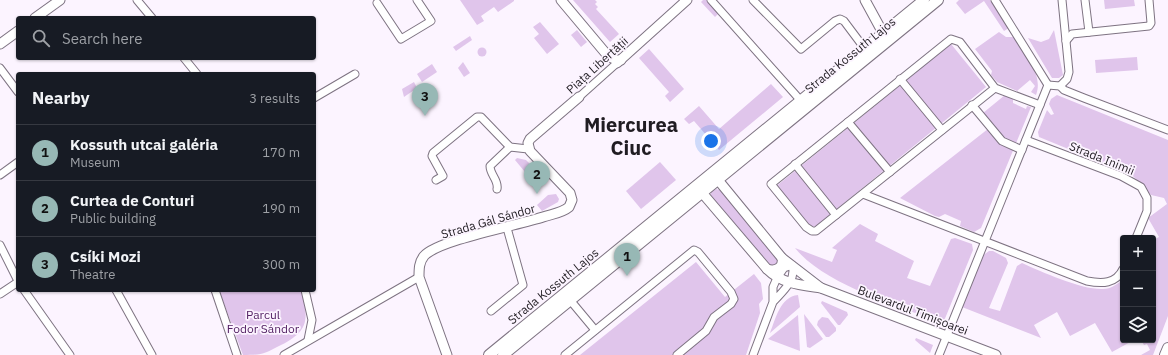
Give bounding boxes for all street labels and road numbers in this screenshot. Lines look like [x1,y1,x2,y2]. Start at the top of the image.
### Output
street label: Strada Kossuth Lajos [802,14,899,96]
street label: Piața Libertății [563,33,631,97]
street label: Strada Inimii [1067,138,1137,178]
street label: Strada Gál Sándor [439,200,537,242]
street label: Strada Kossuth Lajos [505,245,602,327]
street label: Bulevardul Timișoarei [856,282,970,338]

